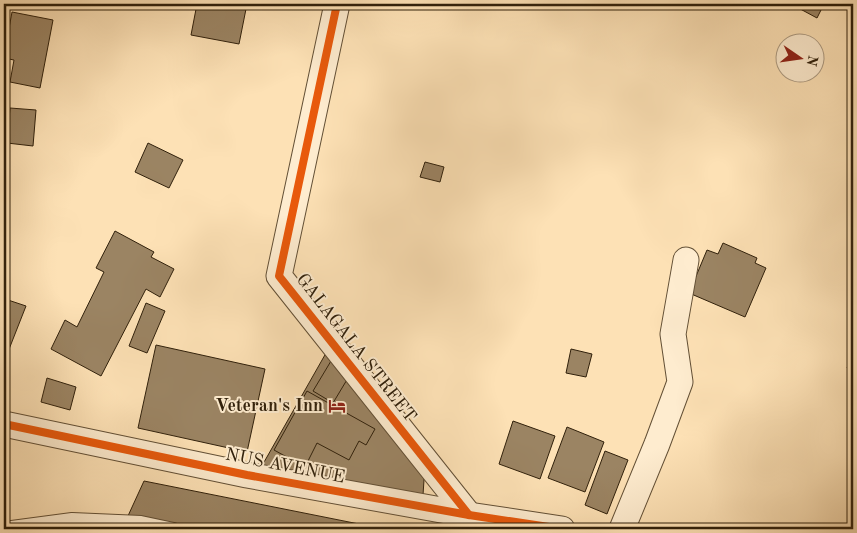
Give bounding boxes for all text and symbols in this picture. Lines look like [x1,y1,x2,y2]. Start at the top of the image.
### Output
north arrow [774,32,824,82]
text: N [804,54,820,68]
street label: GALAGALA STREET [293,270,419,426]
hotel icon: Veteran's Inn [327,396,347,416]
place label: Veteran's Inn [215,397,323,415]
street label: NUS AVENUE [224,446,346,486]

